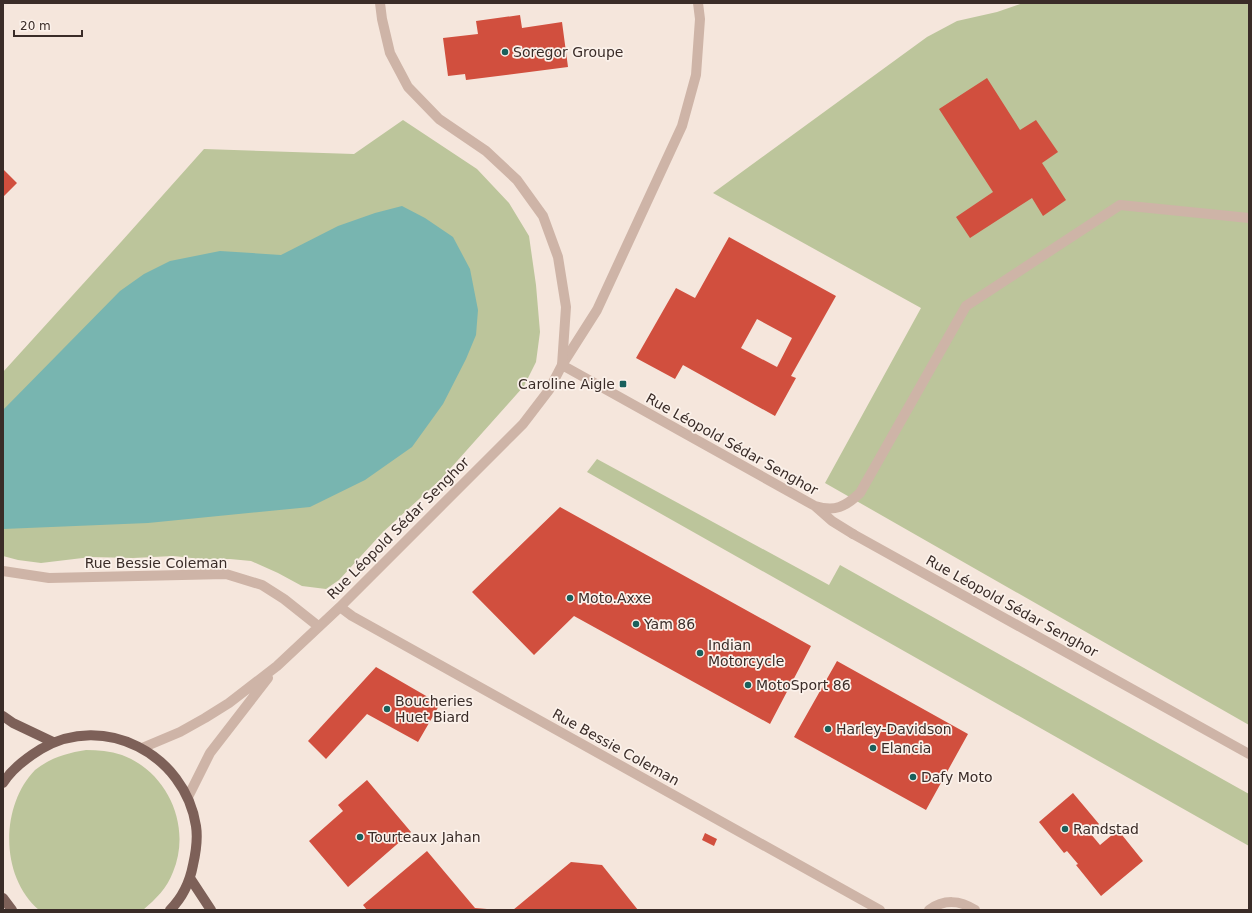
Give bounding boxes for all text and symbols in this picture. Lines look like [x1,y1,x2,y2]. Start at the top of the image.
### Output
scale bar [14,12,82,38]
text: 20 m [20,19,51,33]
place label: Soregor Groupe [513,44,623,60]
marker: Soregor Groupe [500,47,510,57]
place label: Caroline Aigle [518,376,615,392]
marker: Caroline Aigle [618,379,628,389]
street label: Rue Léopold Sédar Senghor [643,390,821,498]
street label: Rue Léopold Sédar Senghor [324,454,472,602]
street label: Rue Léopold Sédar Senghor [923,552,1101,660]
street label: Rue Bessie Coleman [85,555,227,571]
place label: Moto.Axxe [578,590,651,606]
marker: Moto.Axxe [565,593,575,603]
place label: Yam 86 [643,616,695,632]
marker: Yam 86 [631,619,641,629]
place label: Indian Motorcycle [708,637,784,669]
marker: Indian Motorcycle [695,648,705,658]
place label: MotoSport 86 [756,677,851,693]
marker: MotoSport 86 [743,680,753,690]
place label: Boucheries Huet Biard [395,693,473,725]
marker: Boucheries Huet Biard [382,704,392,714]
street label: Rue Bessie Coleman [550,705,682,789]
place label: Harley-Davidson [836,721,952,737]
marker: Harley-Davidson [823,724,833,734]
place label: Elancia [881,740,931,756]
marker: Elancia [868,743,878,753]
place label: Dafy Moto [921,769,992,785]
marker: Dafy Moto [908,772,918,782]
place label: Randstad [1073,821,1139,837]
marker: Randstad [1060,824,1070,834]
place label: Tourteaux Jahan [367,829,481,845]
marker: Tourteaux Jahan [355,832,365,842]

